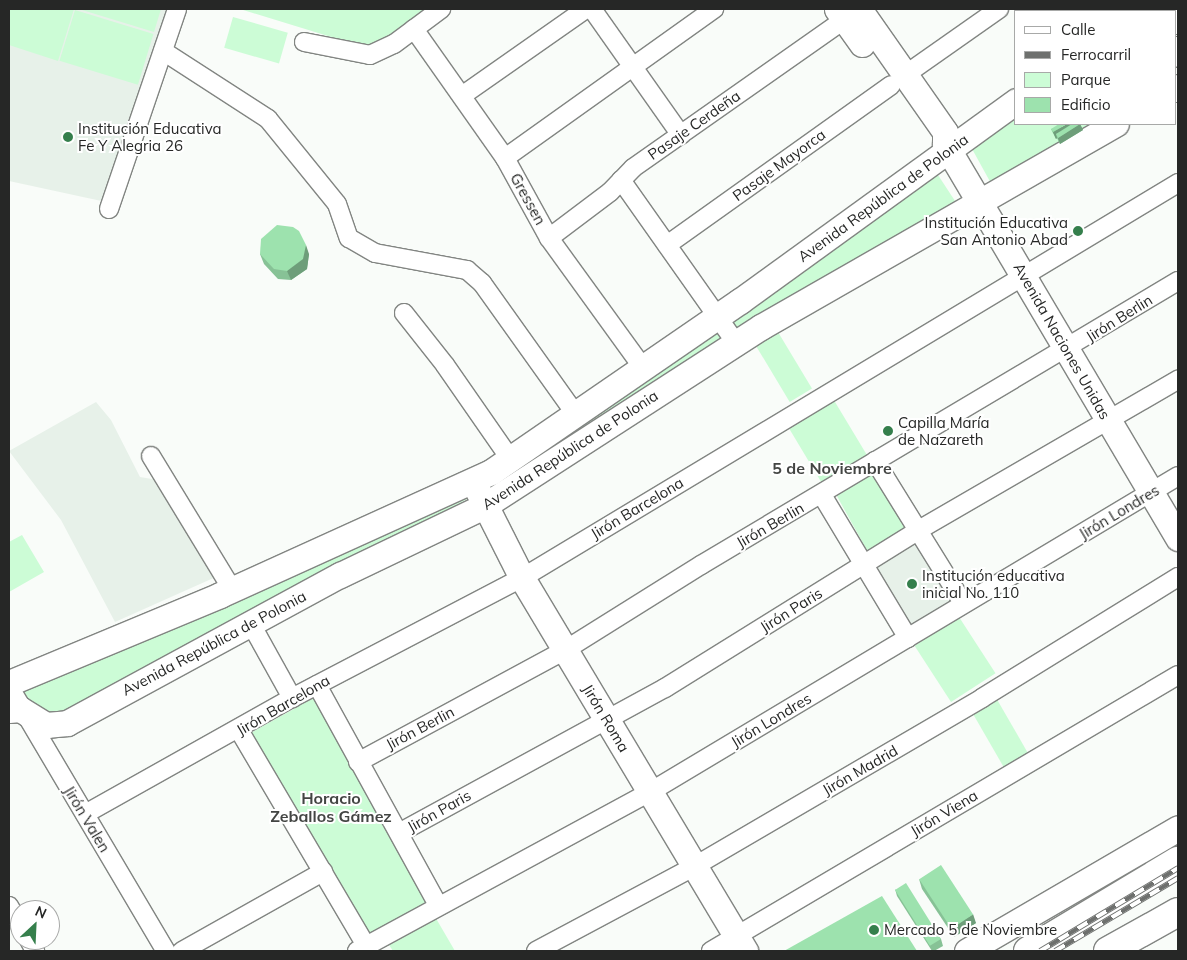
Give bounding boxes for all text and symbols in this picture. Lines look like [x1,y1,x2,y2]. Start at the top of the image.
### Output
legend [1014,10,1177,125]
text: Calle [1061,20,1095,39]
text: Ferrocarril [1061,45,1131,64]
text: Parque [1061,70,1111,89]
street label: Pasaje Cerdeña [644,86,744,164]
text: Edificio [1061,95,1111,114]
place label: Institución Educativa Fe Y Alegria 26 [78,119,221,154]
street label: Pasaje Mayorca [729,125,829,205]
street label: Avenida República de Polonia [794,130,972,266]
marker: Institución Educativa Fe Y Alegria 26 [62,131,74,143]
street label: Gressen [506,170,550,228]
place label: Institución Educativa San Antonio Abad [925,213,1068,248]
marker: Institución Educativa San Antonio Abad [1072,225,1084,237]
street label: Avenida Naciones Unidas [1010,260,1114,422]
street label: Jirón Berlin [1082,291,1156,345]
street label: Avenida República de Polonia [479,386,661,514]
place label: Capilla María de Nazareth [898,413,990,448]
marker: Capilla María de Nazareth [882,425,894,437]
district label: 5 de Noviembre [772,458,892,478]
street label: Jirón Barcelona [587,473,687,543]
street label: Jirón Londres [1076,481,1162,543]
street label: Jirón Berlin [733,498,807,552]
place label: Institución educativa inicial No. 110 [922,566,1065,601]
marker: Institución educativa inicial No. 110 [906,578,918,590]
street label: Jirón Paris [757,584,825,636]
street label: Avenida República de Polonia [119,587,309,699]
street label: Jirón Barcelona [233,671,333,739]
street label: Jirón Roma [579,681,633,755]
street label: Jirón Londres [728,689,814,751]
street label: Jirón Berlin [383,702,457,754]
street label: Jirón Madrid [819,741,901,799]
street label: Jirón Valen [60,783,114,855]
street label: Jirón Paris [404,786,474,836]
street label: Jirón Viena [907,786,981,840]
district label: Horacio Zeballos Gámez [270,788,392,826]
north arrow [10,900,60,950]
text: N [32,902,50,923]
place label: Mercado 5 de Noviembre [884,921,1057,939]
marker: Mercado 5 de Noviembre [868,924,880,936]

